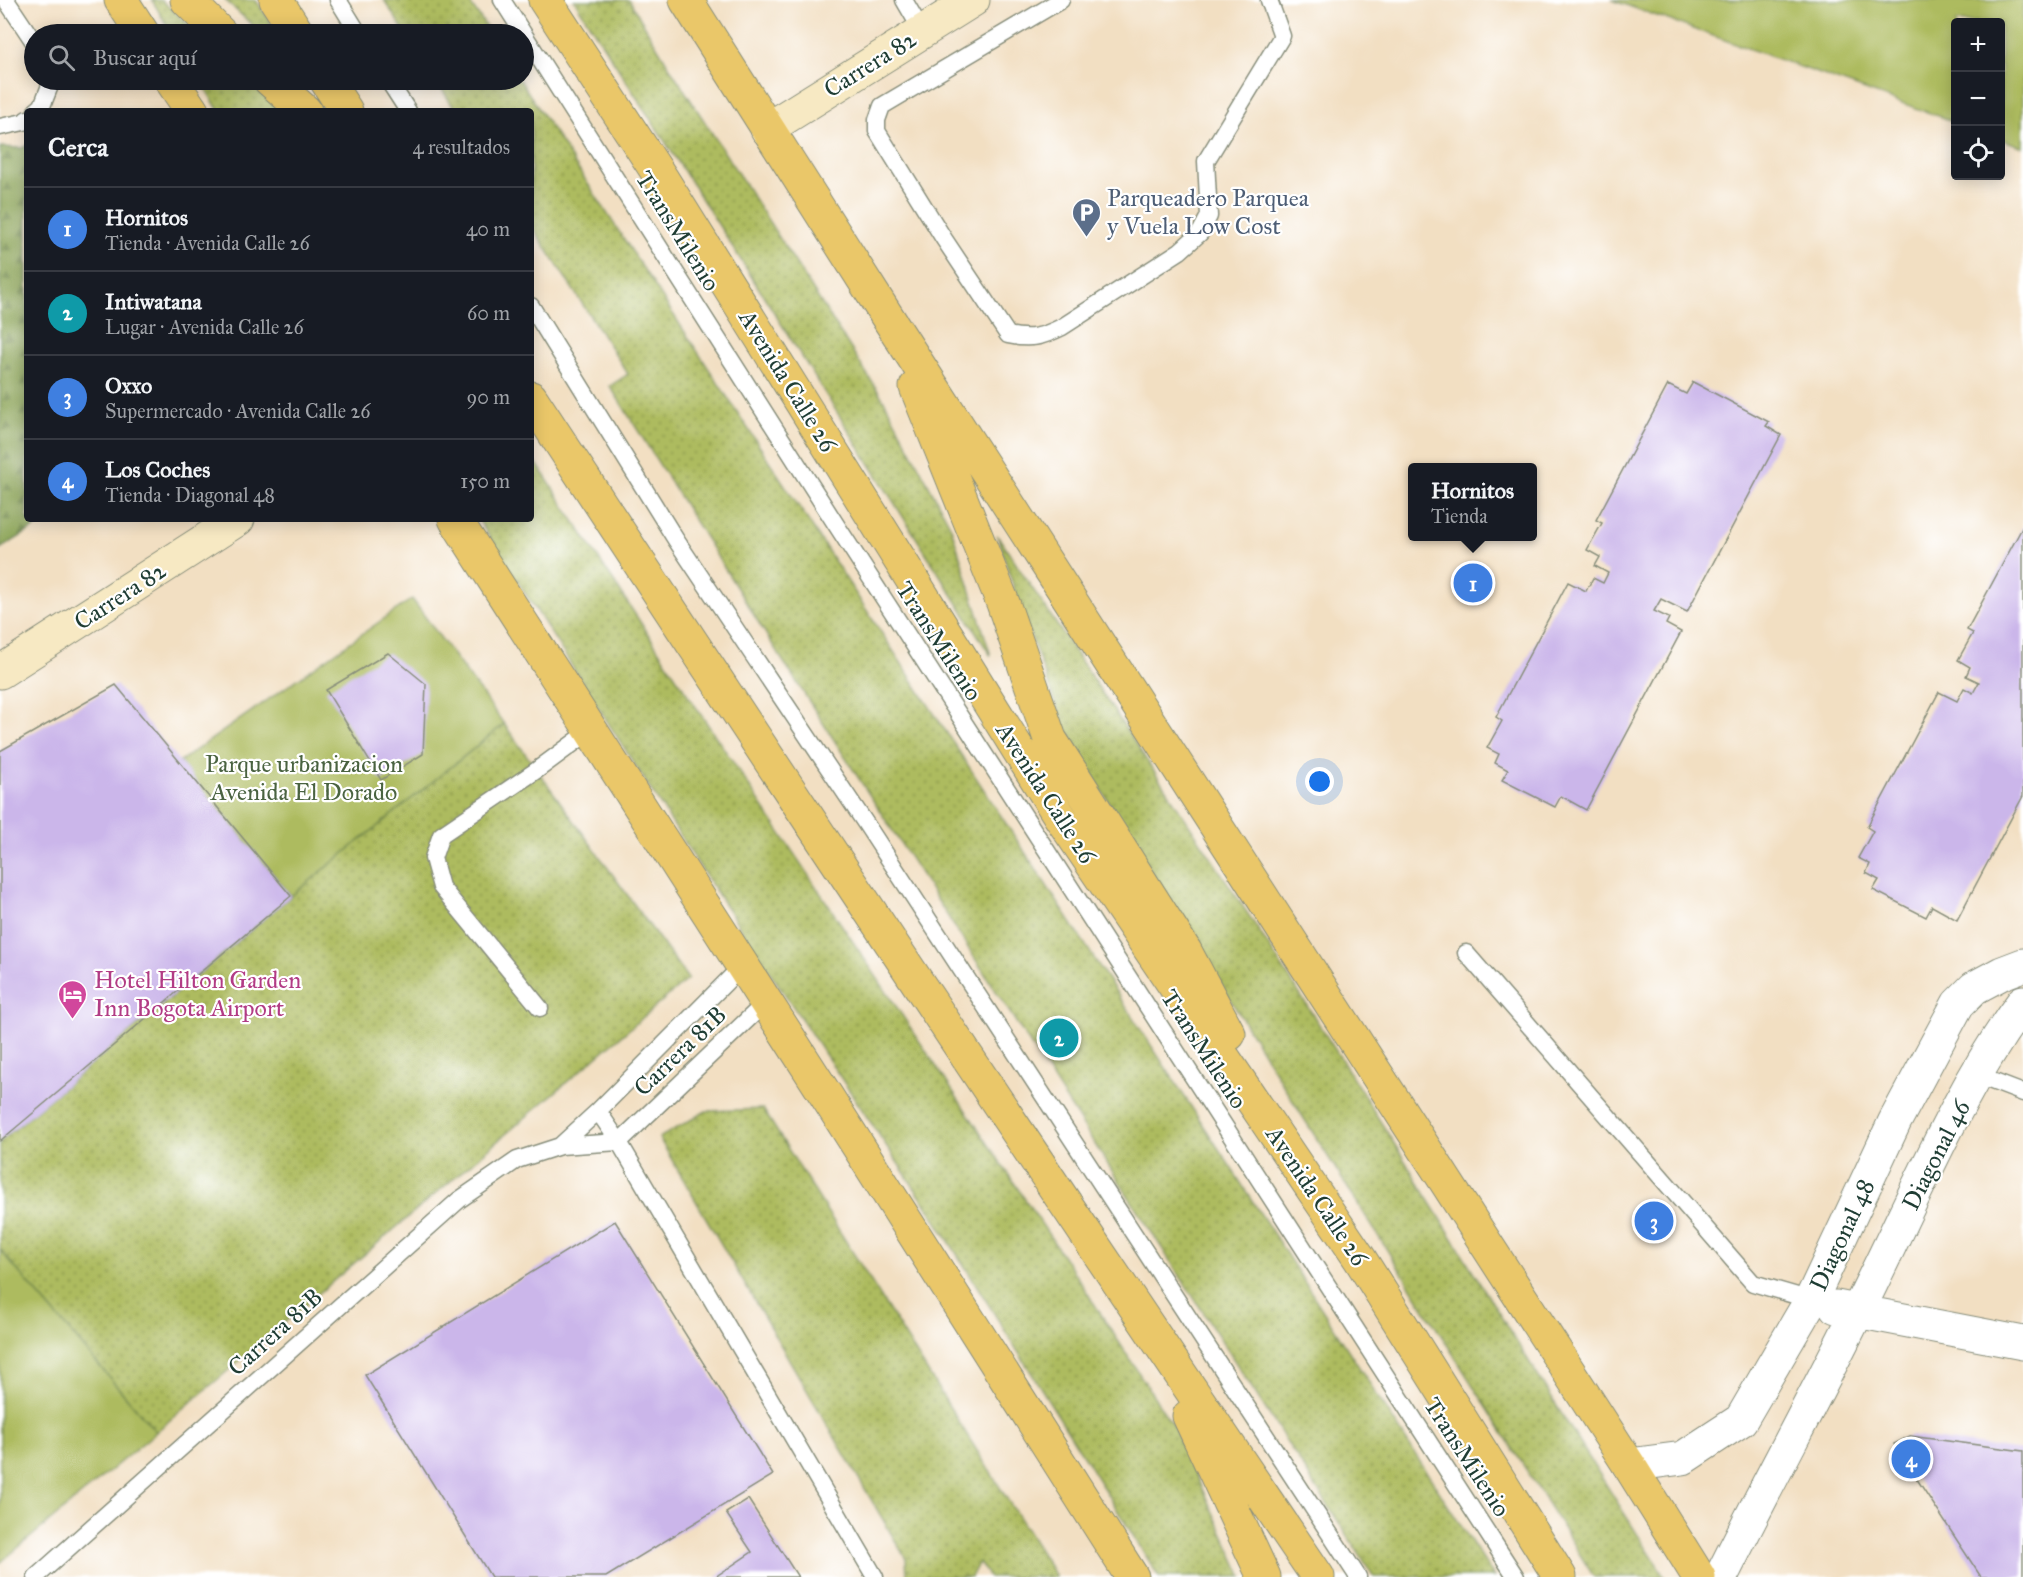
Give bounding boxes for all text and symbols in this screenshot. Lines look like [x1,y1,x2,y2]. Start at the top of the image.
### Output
map controls [1951,18,2005,180]
button: + [1951,18,2005,72]
search box [24,24,534,90]
street label: Carrera 82 [818,24,922,104]
icon: search [45,41,78,74]
text: Buscar aquí [93,44,196,71]
button: − [1951,72,2005,126]
button: locate [1951,126,2005,180]
text: Cerca [48,131,108,163]
text: 4 resultados [412,135,510,159]
street label: TransMilenio [629,165,727,297]
place label: Parqueadero Parquea y Vuela Low Cost [1107,183,1310,241]
parking icon: Parqueadero Parquea y Vuela Low Cost [1070,196,1102,238]
text: Hornitos [105,204,188,231]
text: 1 [64,217,71,241]
text: 40 m [466,217,510,241]
text: Tienda · Avenida Calle 26 [105,231,310,255]
text: Intiwatana [105,288,202,315]
text: 2 [63,301,72,325]
text: 60 m [467,301,510,325]
street label: Avenida Calle 26 [732,304,844,458]
text: Lugar · Avenida Calle 26 [105,315,304,339]
text: Oxxo [105,372,152,399]
text: 3 [64,385,72,409]
text: 90 m [467,385,510,409]
text: Supermercado · Avenida Calle 26 [105,399,371,423]
text: Los Coches [105,456,210,483]
popup [1408,463,1537,541]
text: 4 [62,469,73,493]
text: 150 m [460,469,510,493]
text: Hornitos [1431,477,1514,504]
text: Tienda · Diagonal 48 [105,483,275,507]
text: Tienda [1431,504,1488,528]
street label: Carrera 82 [69,555,172,637]
pin: 1 [1454,560,1492,606]
street label: TransMilenio [889,576,989,706]
street label: Avenida Calle 26 [989,716,1103,870]
park label: Parque urbanizacion Avenida El Dorado [205,749,403,807]
your location [1305,767,1334,796]
place label: Hotel Hilton Garden Inn Bogota Airport [94,965,301,1023]
hotel icon: Hotel Hilton Garden Inn Bogota Airport [57,978,89,1020]
street label: TransMilenio [1154,984,1254,1114]
street label: Carrera 81B [628,1000,732,1102]
pin: 2 [1040,1016,1078,1060]
street label: Diagonal 46 [1895,1094,1977,1215]
street label: Avenida Calle 26 [1259,1120,1375,1272]
street label: Diagonal 48 [1803,1174,1881,1296]
pin: 3 [1634,1198,1674,1244]
street label: Carrera 81B [222,1282,328,1382]
street label: TransMilenio [1417,1392,1517,1522]
pin: 4 [1892,1436,1930,1482]

